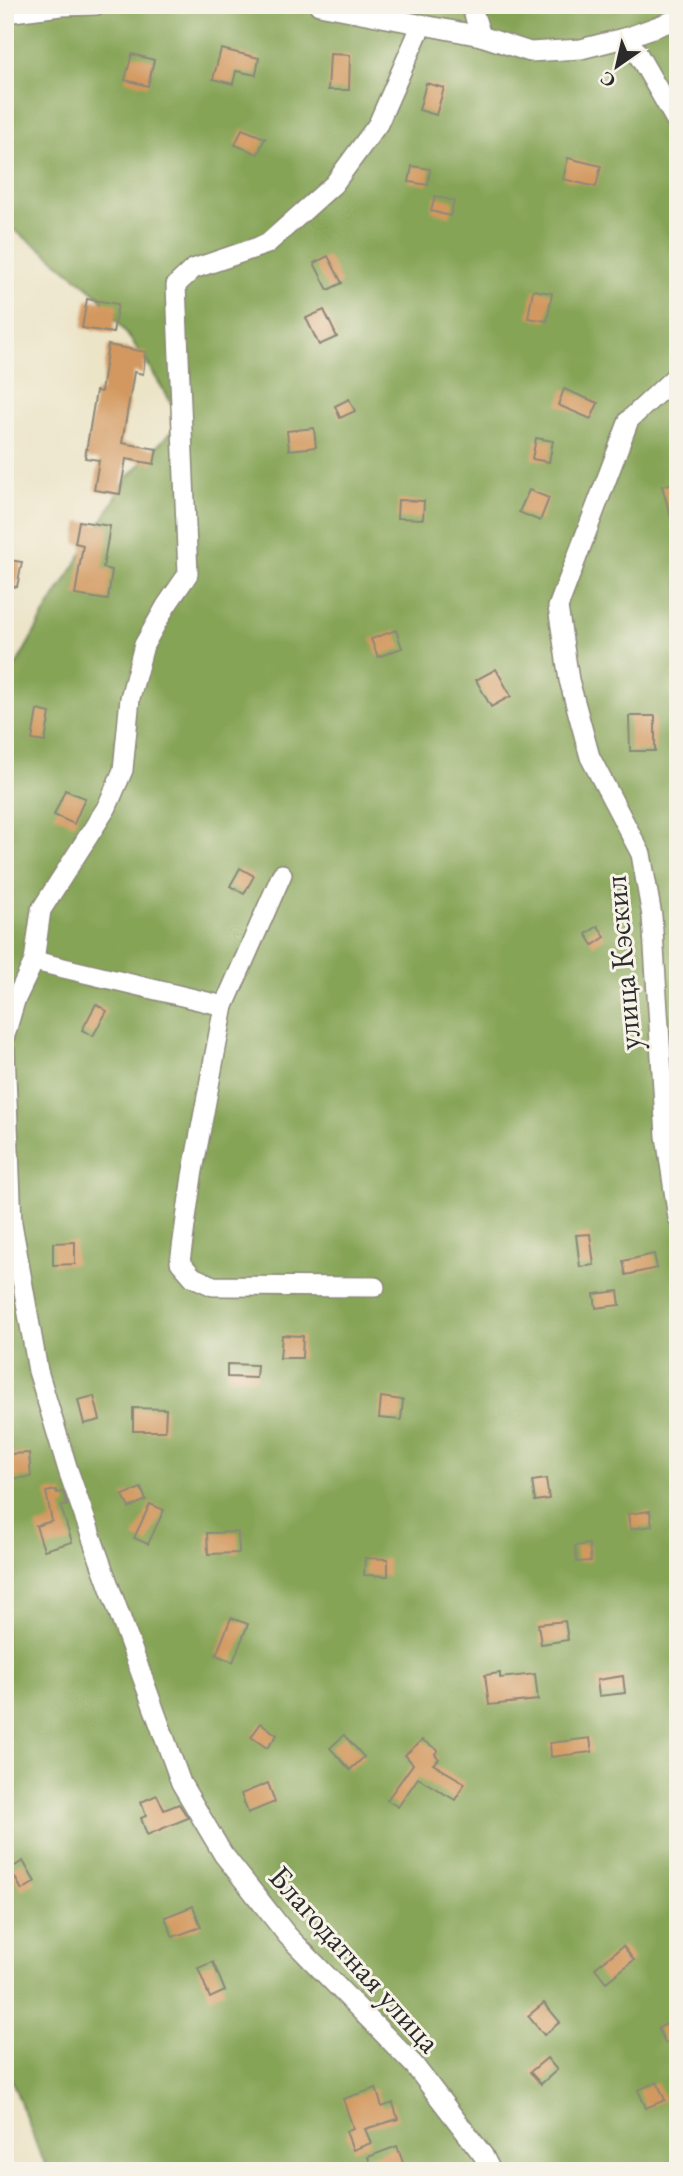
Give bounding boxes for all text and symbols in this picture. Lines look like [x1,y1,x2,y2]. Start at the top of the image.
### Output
north arrow [582,32,652,102]
text: С [595,66,620,94]
street label: улица Кэскил [593,874,651,1052]
street label: Благодатная улица [260,1856,451,2062]

